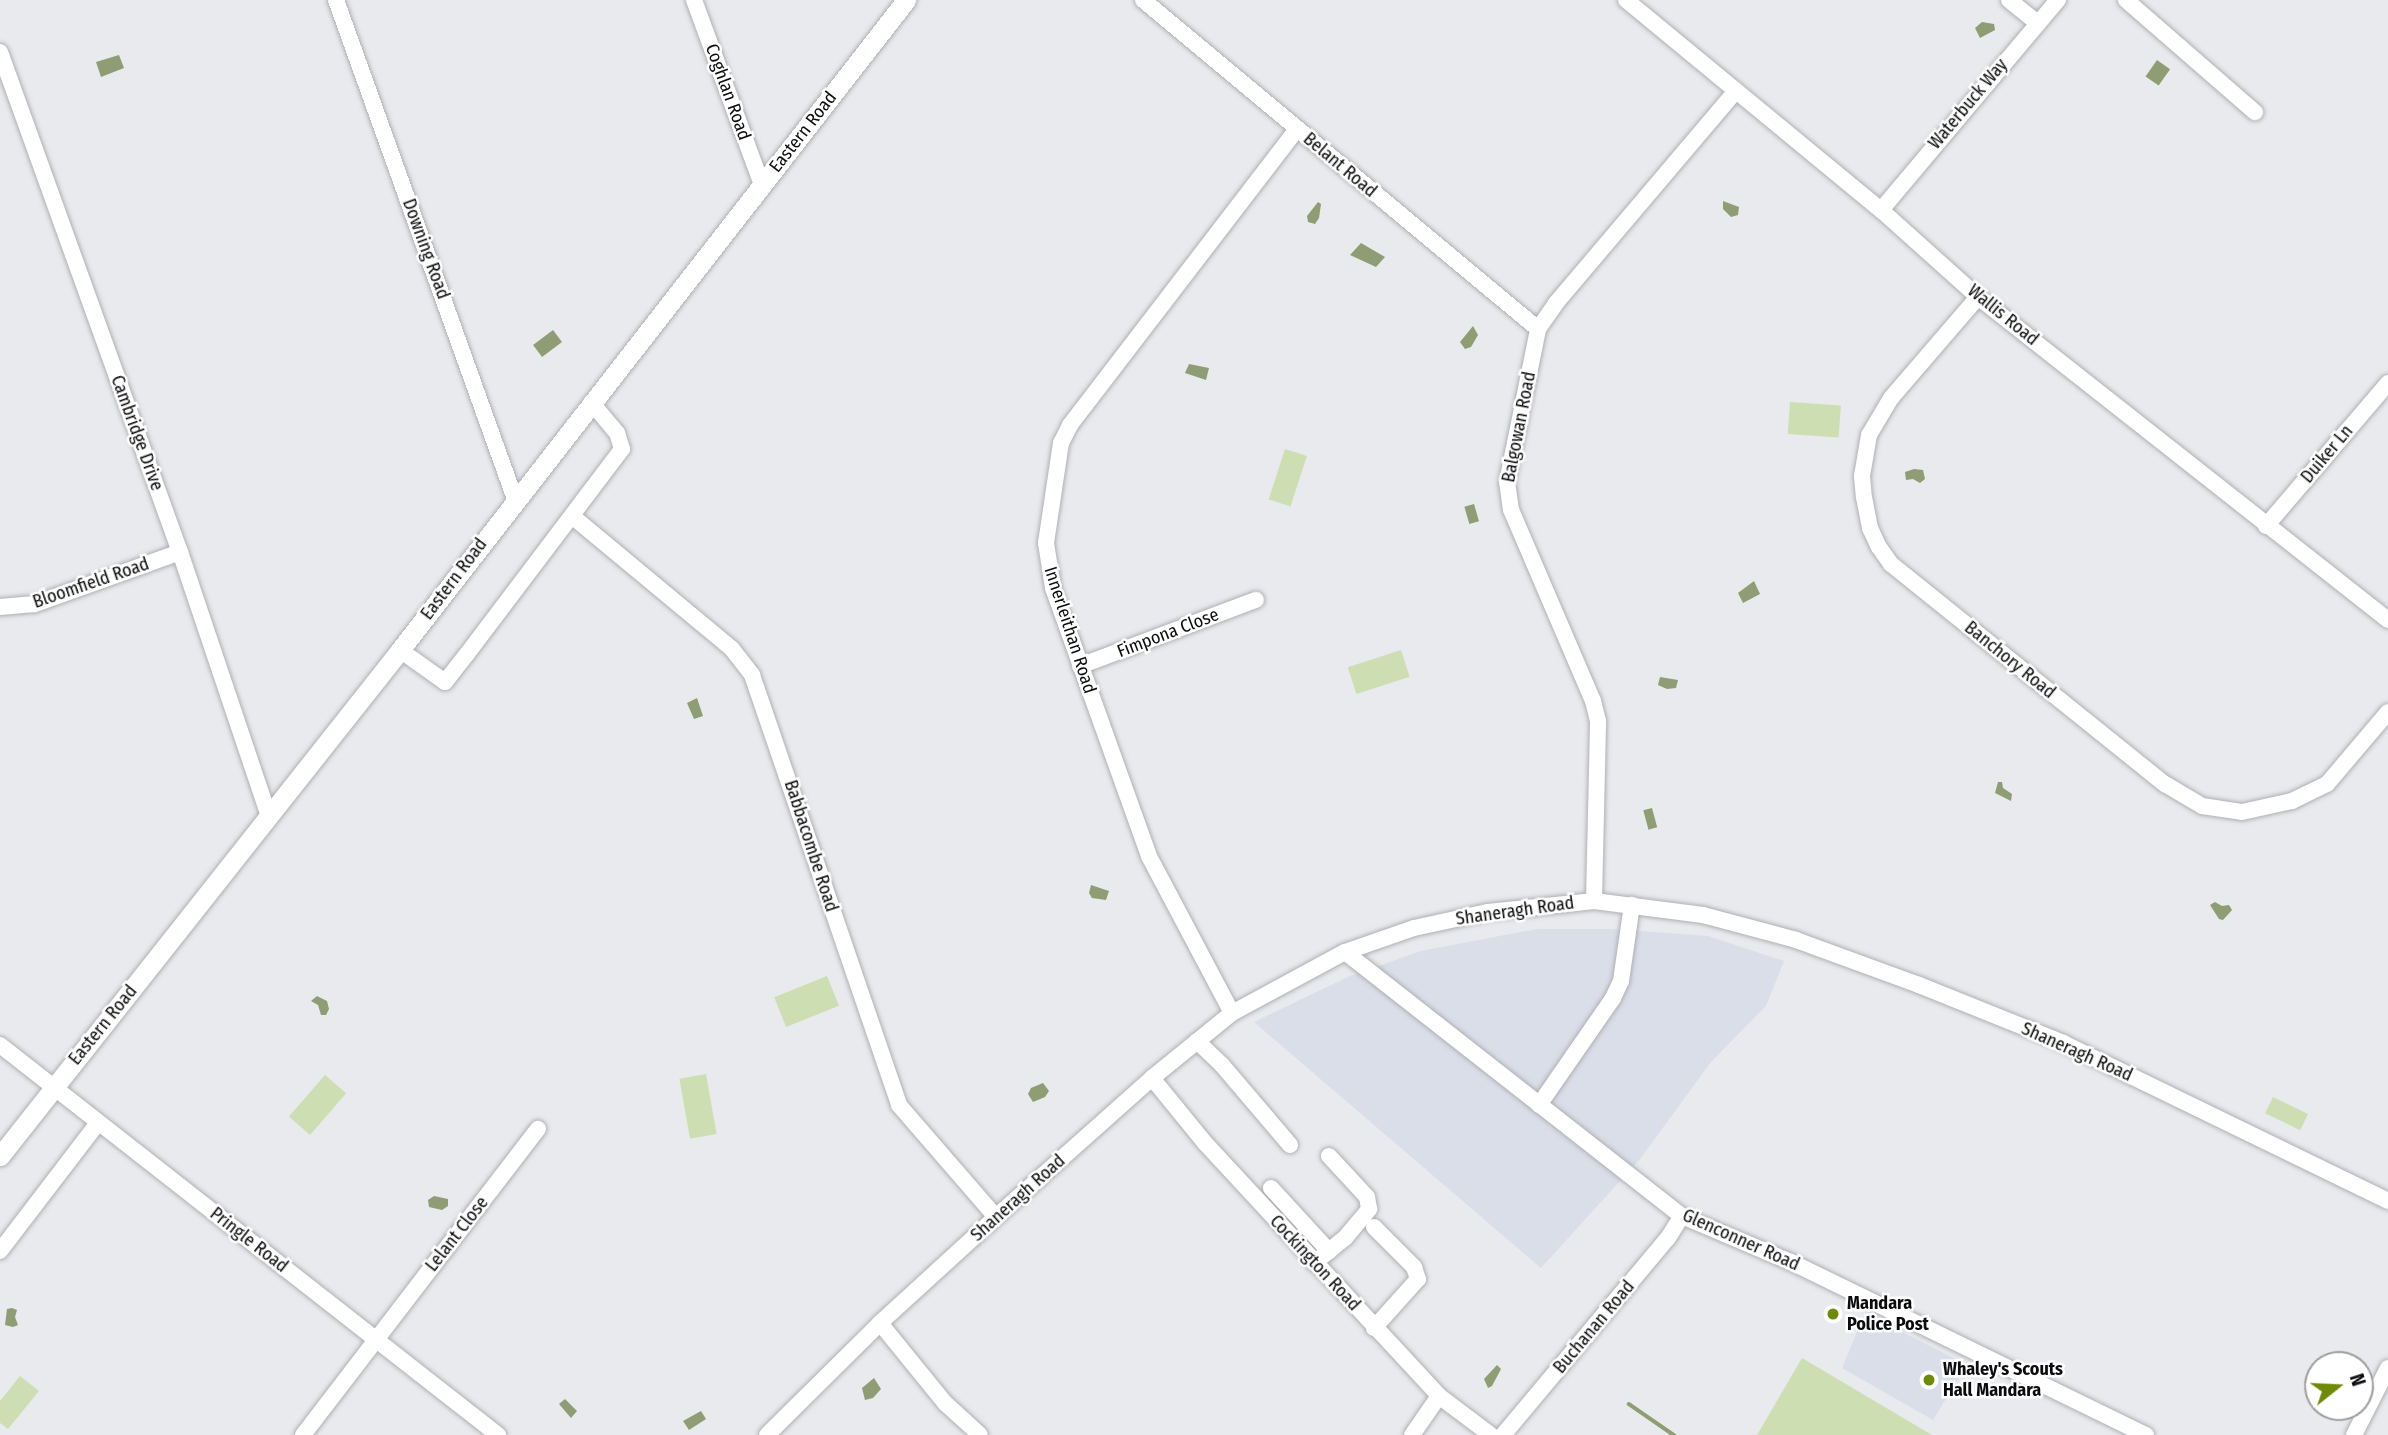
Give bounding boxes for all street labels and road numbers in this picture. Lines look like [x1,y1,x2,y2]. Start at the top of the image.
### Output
street label: Coghlan Road [701,41,755,143]
street label: Waterbuck Way [1924,54,2012,154]
street label: Eastern Road [765,87,841,177]
street label: Belant Road [1299,128,1381,202]
street label: Downing Road [398,196,454,302]
street label: Wallis Road [1963,280,2043,350]
street label: Balgowan Road [1498,370,1540,484]
street label: Cambridge Drive [106,372,168,494]
street label: Duiker Ln [2296,421,2358,487]
street label: Eastern Road [416,534,492,624]
street label: Bloomfield Road [30,553,152,613]
street label: Innerleithan Road [1039,564,1101,696]
street label: Fimpona Close [1114,604,1222,662]
street label: Banchory Road [1960,617,2060,703]
street label: Babbacombe Road [780,777,842,915]
street label: Shaneragh Road [1454,892,1576,930]
street label: Eastern Road [64,981,142,1069]
street label: Shaneragh Road [2018,1018,2136,1086]
street label: Shaneragh Road [966,1150,1070,1246]
street label: Lelant Close [421,1192,493,1276]
street label: Pringle Road [206,1203,292,1277]
street label: Glenconner Road [1679,1205,1803,1275]
street label: Cockington Road [1265,1211,1365,1315]
street label: Buchanan Road [1549,1276,1639,1378]

